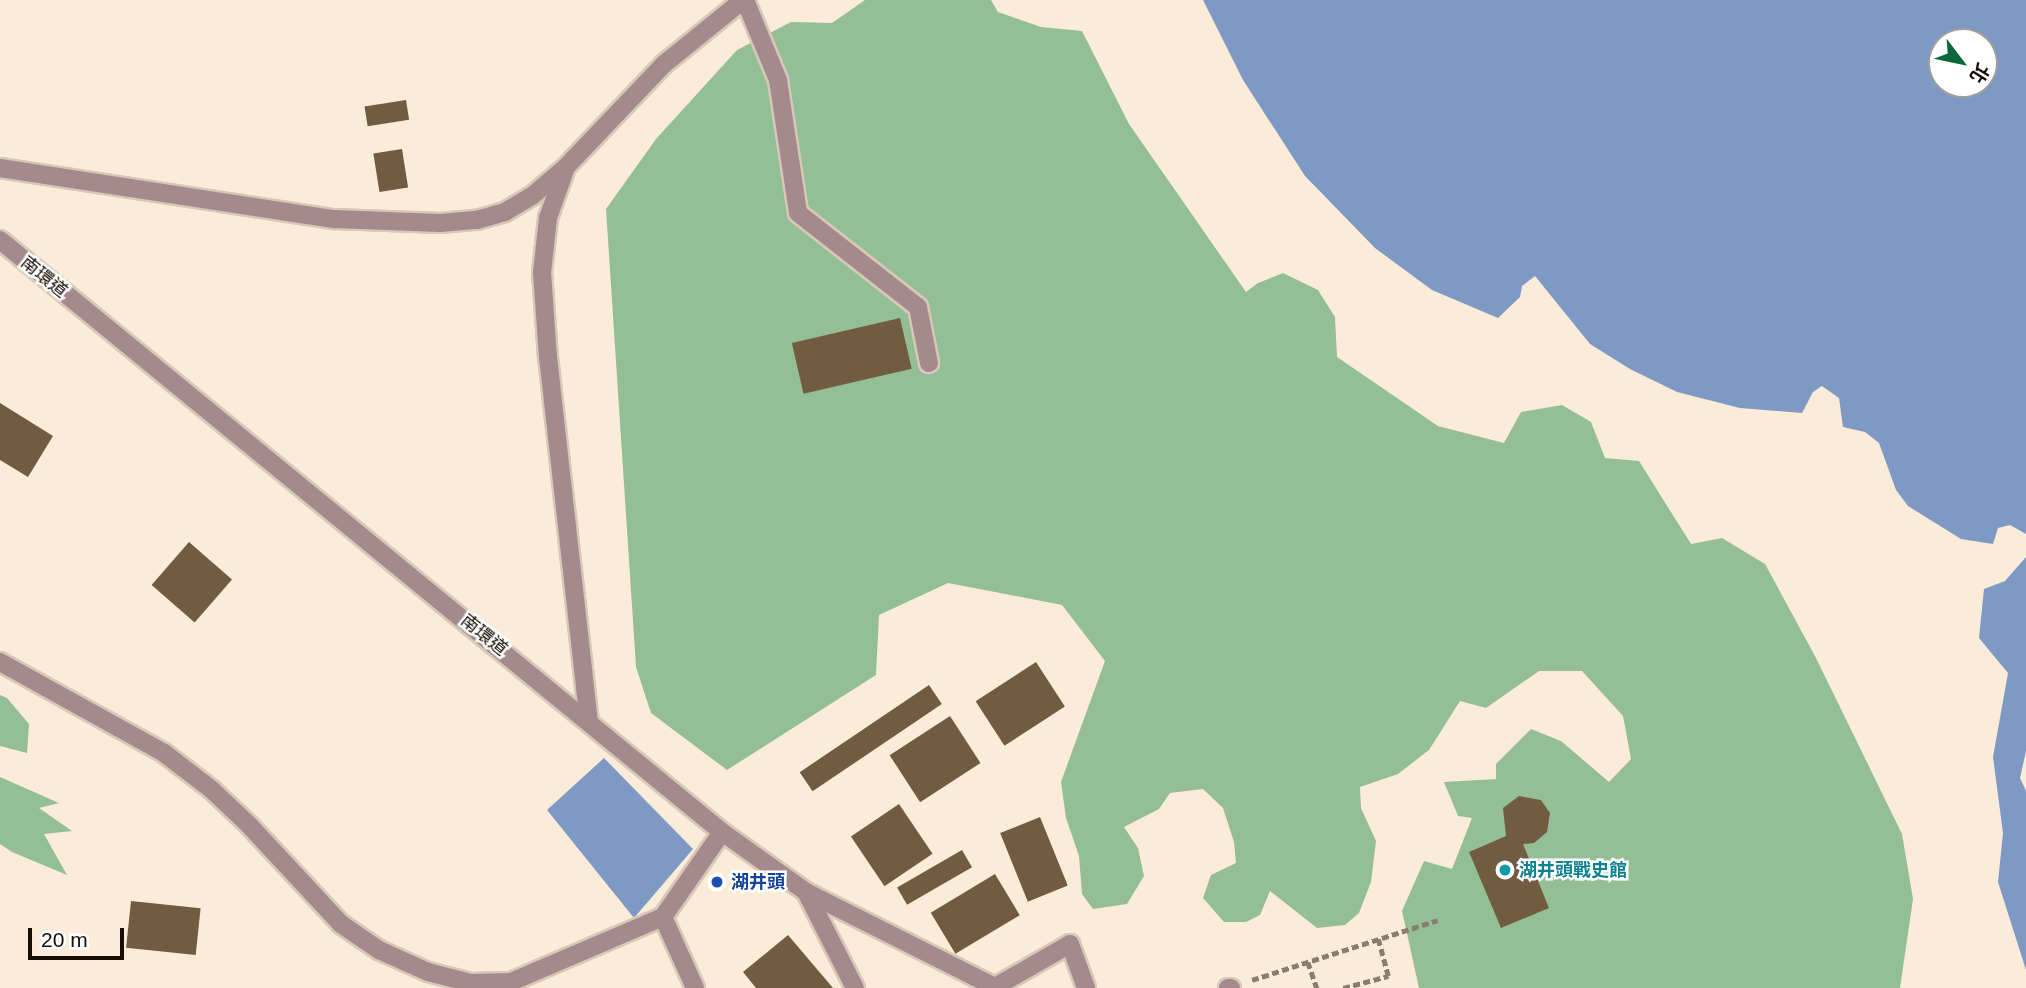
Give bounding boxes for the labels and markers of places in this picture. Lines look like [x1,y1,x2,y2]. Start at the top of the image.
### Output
place label: 湖井頭戰史館 [1519,859,1627,881]
marker: 湖井頭戰史館 [1497,862,1513,878]
place label: 湖井頭 [731,871,785,893]
marker: 湖井頭 [709,874,725,890]

